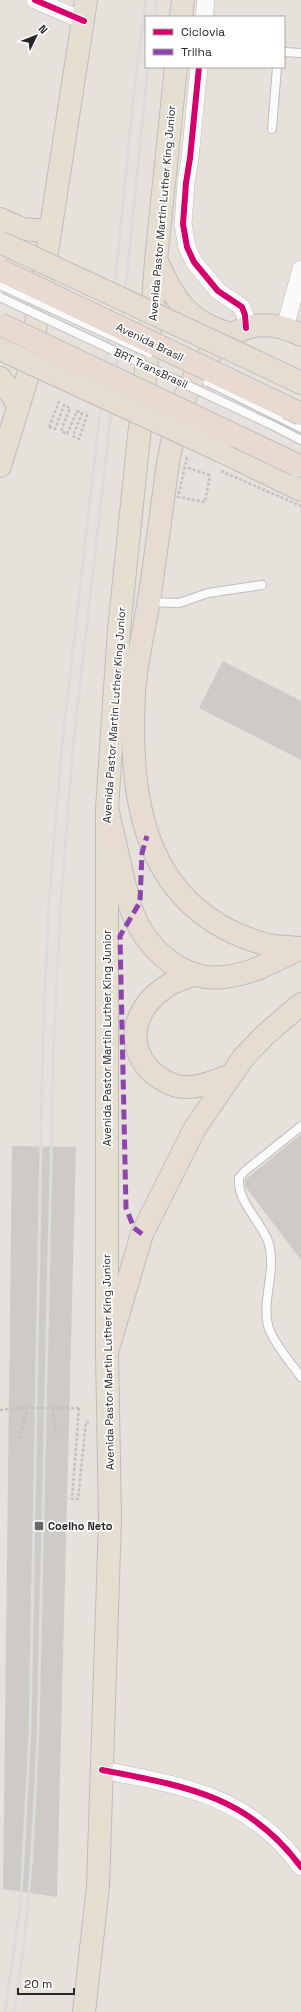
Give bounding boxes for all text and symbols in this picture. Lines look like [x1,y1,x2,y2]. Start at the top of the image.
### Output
north arrow [16,16,56,56]
legend [145,16,285,68]
text: N [36,22,51,37]
text: Ciclovia [181,24,225,40]
text: Trilha [181,44,212,60]
street label: Avenida Pastor Martin Luther King Junior [146,105,178,321]
street label: Avenida Brasil [114,320,186,364]
street label: BRT TransBrasil [112,345,190,391]
street label: Avenida Pastor Martin Luther King Junior [99,607,129,823]
street label: Avenida Pastor Martin Luther King Junior [100,930,114,1146]
street label: Avenida Pastor Martin Luther King Junior [99,1254,117,1470]
place label: Coelho Neto [48,1519,113,1533]
marker: Coelho Neto [33,1520,45,1532]
scale bar [18,1970,74,1996]
text: 20 m [24,1976,52,1992]

